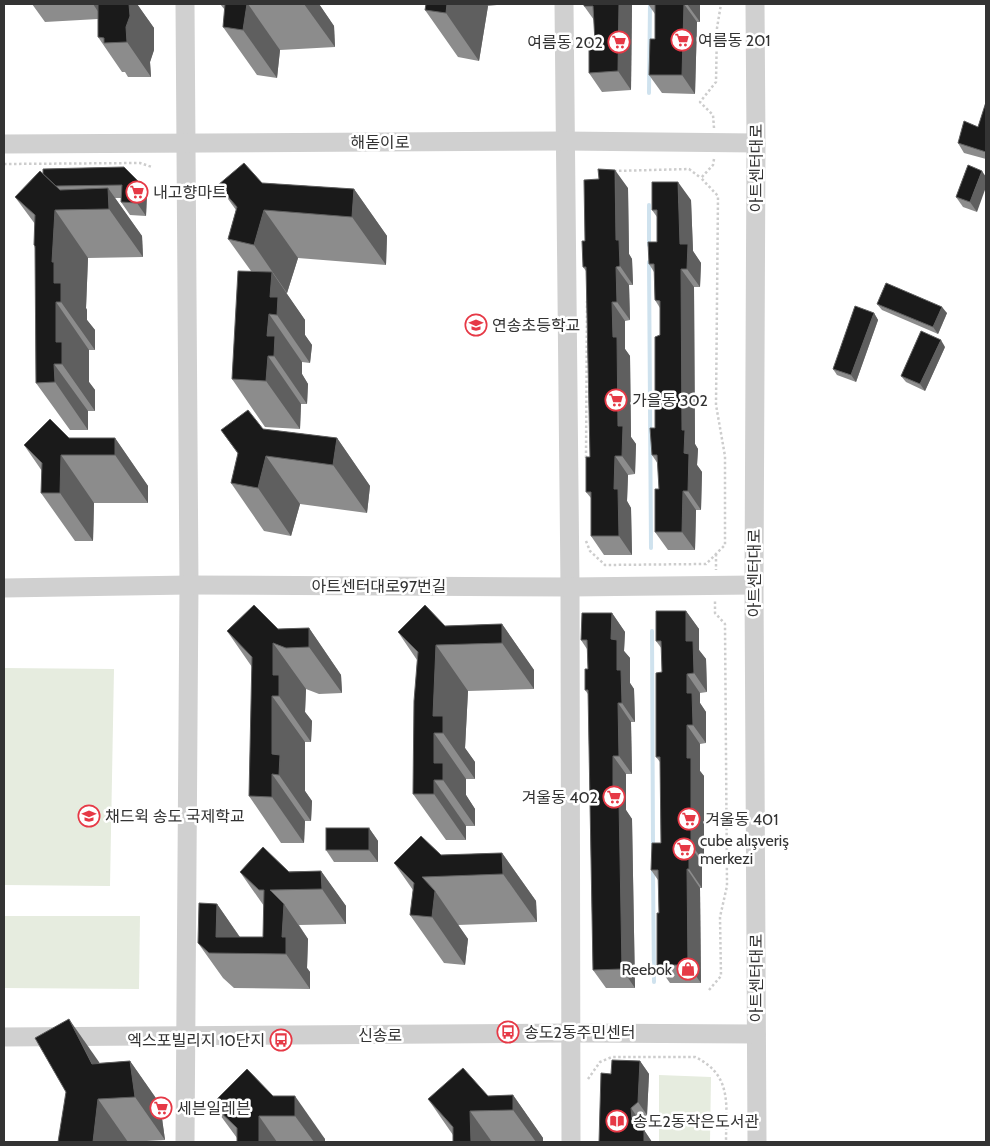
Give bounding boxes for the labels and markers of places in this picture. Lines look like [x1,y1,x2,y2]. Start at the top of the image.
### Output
supermarket icon: 여름동 201 [670,28,694,52]
supermarket icon: 여름동 202 [607,30,631,54]
place label: 여름동 201 [698,31,771,50]
place label: 여름동 202 [527,33,603,52]
supermarket icon: 내고향마트 [125,180,149,204]
place label: 내고향마트 [153,183,227,202]
school or university icon: 연송초등학교 [464,313,488,337]
place label: 연송초등학교 [492,316,580,335]
supermarket icon: 가을동 302 [604,388,628,412]
place label: 가을동 302 [632,391,708,410]
supermarket icon: 겨울동 402 [602,785,626,809]
place label: 겨울동 402 [521,788,598,807]
school or university icon: 채드윅 송도 국제학교 [77,804,101,828]
place label: 채드윅 송도 국제학교 [105,807,245,826]
supermarket icon: 겨울동 401 [677,807,701,831]
place label: 겨울동 401 [705,810,778,829]
place label: cube alışveriş merkezi [700,831,789,868]
supermarket icon: cube alışveriş merkezi [672,837,696,861]
shop icon: Reebok [676,957,700,981]
place label: Reebok [621,960,673,979]
bus stop icon: 송도2동주민센터 [496,1020,520,1044]
place label: 송도2동주민센터 [524,1023,635,1042]
bus stop icon: 엑스포빌리지 10단지 [269,1028,293,1052]
place label: 엑스포빌리지 10단지 [127,1031,265,1050]
supermarket icon: 세븐일레븐 [149,1096,173,1120]
place label: 세븐일레븐 [177,1099,251,1118]
library icon: 송도2동작은도서관 [605,1109,629,1133]
place label: 송도2동작은도서관 [633,1112,759,1131]

